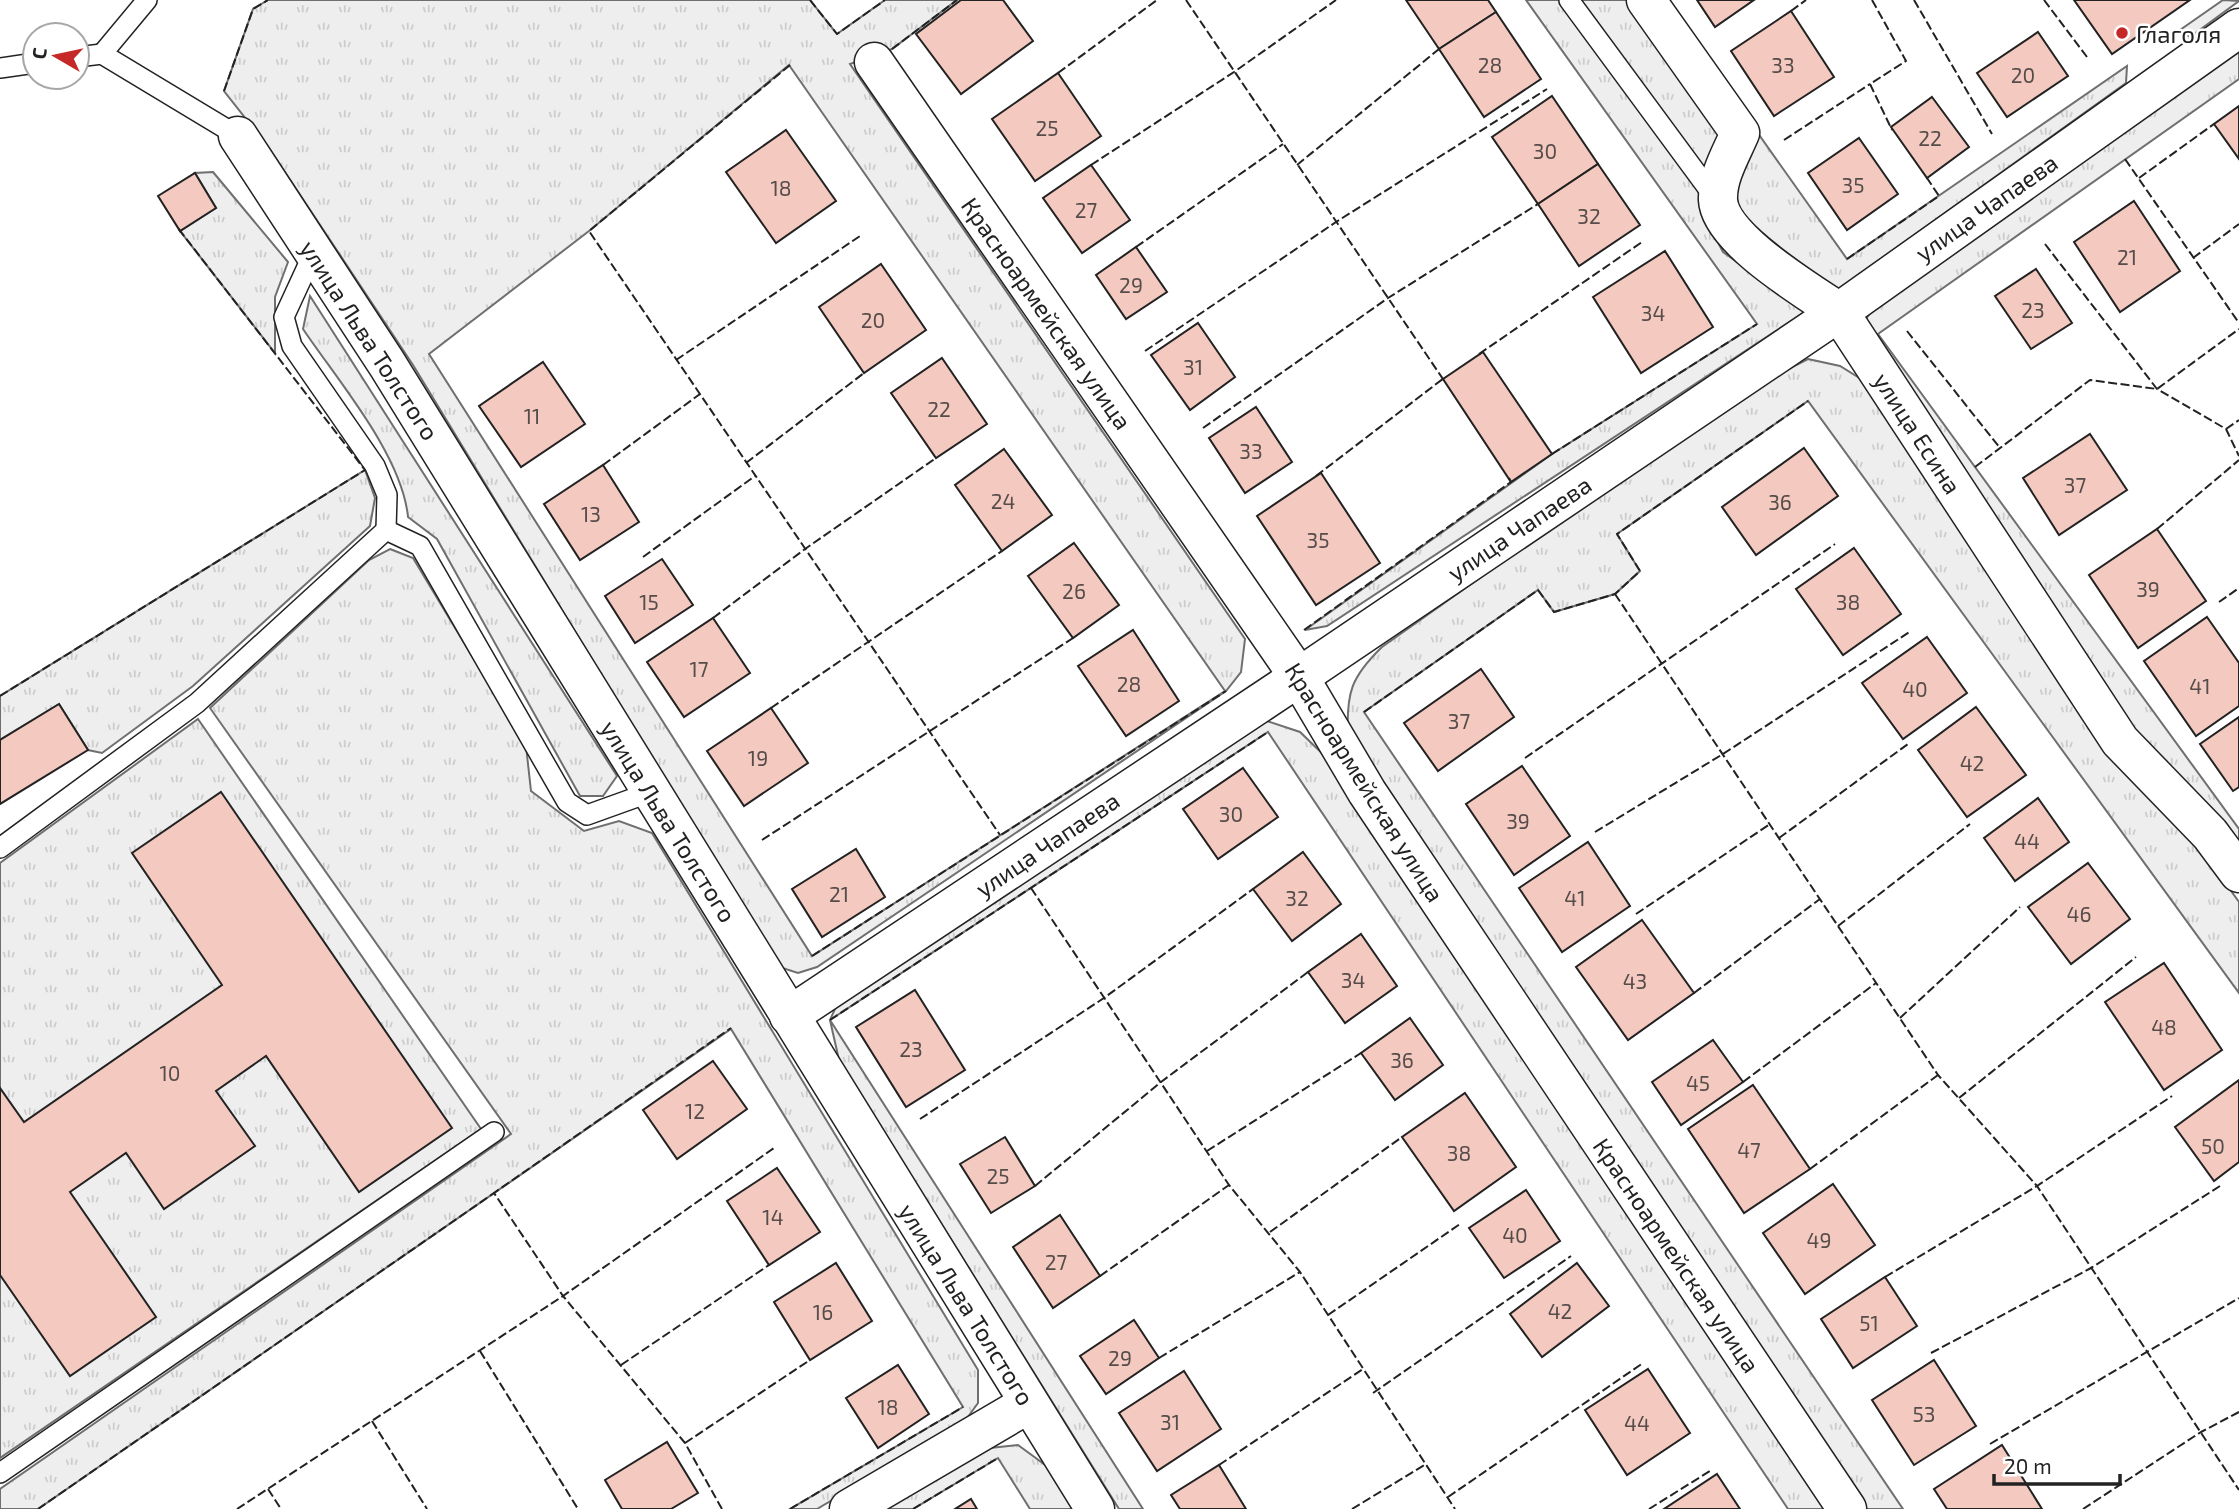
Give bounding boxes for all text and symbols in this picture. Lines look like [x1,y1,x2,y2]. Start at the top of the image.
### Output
place label: Глаголя [2136,19,2221,48]
north arrow [21,21,91,91]
marker: Глаголя [2114,25,2130,41]
text: С [26,46,51,61]
house number: 28 [1478,52,1502,77]
house number: 33 [1771,52,1795,77]
house number: 20 [2011,62,2035,87]
house number: 25 [1035,115,1059,140]
house number: 22 [1918,125,1942,150]
house number: 30 [1533,138,1557,163]
street label: улица Чапаева [1909,147,2063,268]
house number: 35 [1842,172,1864,197]
house number: 18 [770,175,792,200]
street label: Красноармейская улица [955,191,1138,435]
house number: 27 [1075,197,1098,222]
house number: 32 [1577,203,1601,228]
street label: улица Льва Толстого [294,235,445,446]
house number: 21 [2117,244,2137,269]
house number: 29 [1119,272,1143,297]
house number: 23 [2021,297,2045,322]
house number: 34 [1641,300,1665,325]
house number: 20 [861,307,885,332]
house number: 31 [1183,354,1203,379]
street label: улица Есина [1867,367,1968,500]
house number: 22 [927,396,951,421]
house number: 11 [524,403,540,428]
house number: 33 [1239,438,1263,463]
street label: улица Чапаева [1442,469,1597,588]
house number: 37 [2064,472,2086,497]
house number: 24 [991,488,1015,513]
house number: 36 [1768,489,1792,514]
house number: 13 [581,501,601,526]
house number: 35 [1307,527,1329,552]
house number: 39 [2136,576,2160,601]
house number: 26 [1062,578,1086,603]
house number: 15 [639,589,659,614]
house number: 38 [1836,589,1860,614]
house number: 17 [689,656,709,681]
street label: Красноармейская улица [1279,657,1451,908]
house number: 28 [1117,671,1141,696]
house number: 41 [2189,673,2211,698]
house number: 40 [1902,676,1928,701]
house number: 37 [1448,708,1470,733]
street label: улица Льва Толстого [594,715,743,928]
house number: 19 [748,745,768,770]
house number: 42 [1960,750,1984,775]
street label: улица Чапаева [970,785,1125,904]
house number: 30 [1219,801,1243,826]
house number: 39 [1506,808,1530,833]
house number: 44 [2014,828,2040,853]
house number: 21 [829,881,849,906]
house number: 32 [1285,885,1309,910]
house number: 41 [1564,885,1586,910]
house number: 46 [2067,901,2091,926]
house number: 34 [1341,967,1365,992]
house number: 43 [1623,968,1647,993]
house number: 48 [2151,1014,2177,1039]
house number: 23 [899,1036,923,1061]
house number: 36 [1390,1047,1414,1072]
house number: 10 [159,1060,181,1085]
house number: 45 [1686,1070,1710,1095]
house number: 12 [685,1098,705,1123]
street label: Красноармейская улица [1587,1132,1766,1378]
house number: 50 [2201,1133,2225,1158]
house number: 47 [1737,1137,1761,1162]
house number: 38 [1447,1140,1471,1165]
house number: 25 [986,1163,1010,1188]
street label: улица Льва Толстого [892,1198,1041,1411]
house number: 14 [762,1204,784,1229]
house number: 40 [1502,1222,1528,1247]
house number: 49 [1807,1227,1831,1252]
house number: 27 [1045,1249,1068,1274]
house number: 42 [1548,1298,1572,1323]
house number: 16 [813,1299,833,1324]
house number: 51 [1859,1310,1879,1335]
house number: 29 [1108,1345,1132,1370]
house number: 18 [877,1394,899,1419]
house number: 53 [1913,1401,1935,1426]
house number: 31 [1160,1409,1180,1434]
house number: 44 [1624,1410,1650,1435]
scale bar [1994,1442,2120,1486]
text: 20 m [2004,1453,2052,1478]

